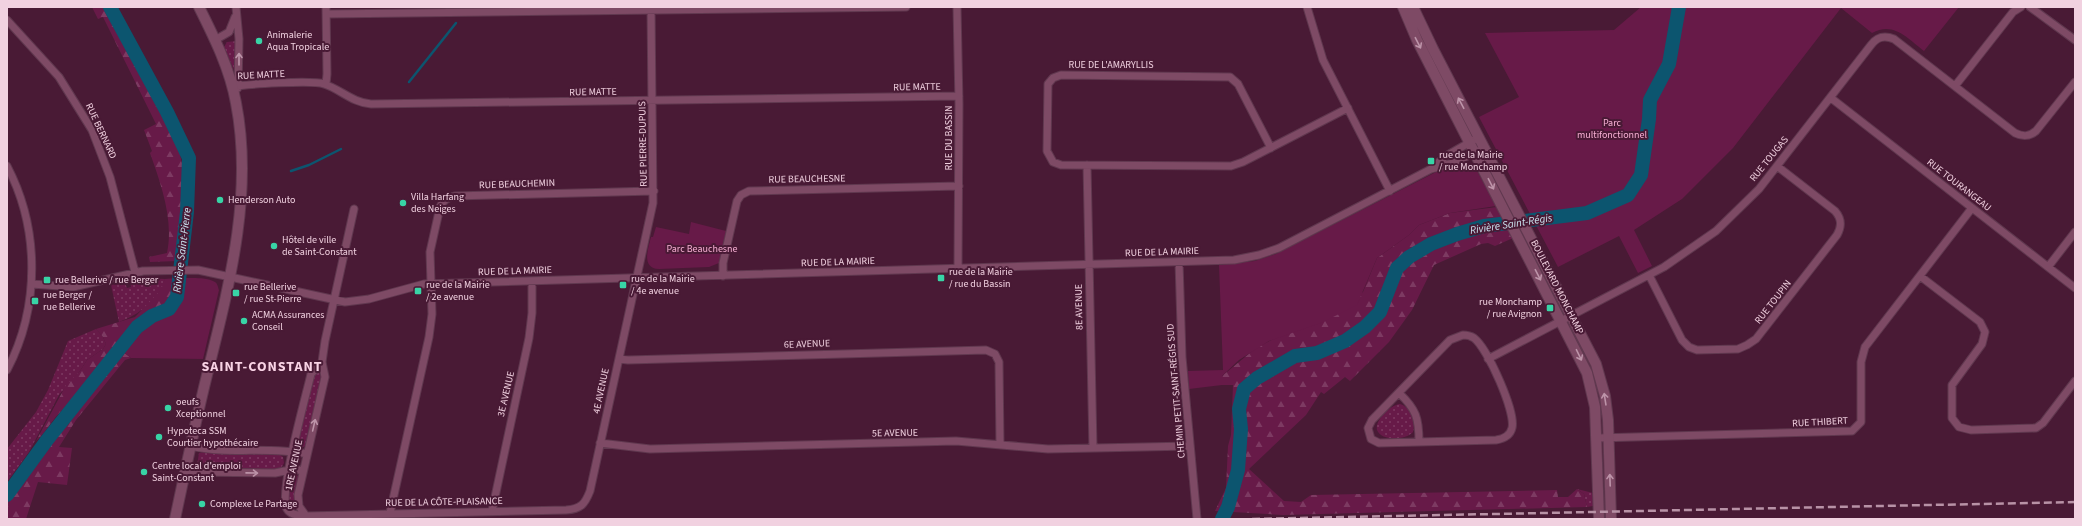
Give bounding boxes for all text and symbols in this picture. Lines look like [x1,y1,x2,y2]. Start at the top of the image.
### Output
place label: Animalerie Aqua Tropicale [267,28,329,54]
marker: Animalerie Aqua Tropicale [254,36,264,46]
one-way arrow [1415,37,1422,49]
one-way arrow [235,53,243,66]
street label: RUE DE L'AMARYLLIS [1068,58,1154,72]
street label: RUE MATTE [237,67,285,83]
street label: RUE MATTE [893,80,941,94]
street label: RUE MATTE [569,85,617,99]
one-way arrow [1457,97,1465,109]
street label: RUE BERNARD [82,101,120,161]
street label: RUE PIERRE-DUPUIS [635,101,651,187]
street label: RUE DU BASSIN [942,106,956,170]
park label: Parc multifonctionnel [1577,116,1647,142]
street label: RUE TOUGAS [1746,133,1792,185]
place label: rue de la Mairie / rue Monchamp [1439,148,1508,174]
street label: RUE TOURANGEAU [1924,155,1994,215]
marker: rue de la Mairie / rue Monchamp [1426,156,1436,166]
street label: RUE BEAUCHESNE [768,171,846,187]
street label: RUE BEAUCHEMIN [479,176,555,192]
one-way arrow [1487,178,1495,190]
place label: Villa Harfang des Neiges [411,190,464,216]
place label: Henderson Auto [228,193,295,207]
marker: Henderson Auto [215,195,225,205]
marker: Villa Harfang des Neiges [398,198,408,208]
water label: Rivière Saint-Pierre [169,207,195,293]
water label: Rivière Saint-Régis [1469,210,1554,238]
place label: Hôtel de ville de Saint-Constant [282,233,357,259]
street label: BOULEVARD MONCHAMP [1527,237,1587,337]
marker: Hôtel de ville de Saint-Constant [269,241,279,251]
park label: Parc Beauchesne [667,242,738,256]
street label: RUE DE LA MAIRIE [1125,244,1199,260]
street label: RUE DE LA MAIRIE [801,254,875,270]
street label: RUE DE LA MAIRIE [478,263,552,279]
place label: rue de la Mairie / rue du Bassin [949,265,1013,291]
one-way arrow [1535,268,1542,280]
place label: rue de la Mairie / 4e avenue [631,272,695,298]
place label: rue Bellerive / rue Berger [55,273,159,287]
marker: rue de la Mairie / rue du Bassin [936,273,946,283]
marker: rue Bellerive / rue Berger [42,275,52,285]
street label: RUE TOUPIN [1751,277,1795,327]
place label: rue de la Mairie / 2e avenue [426,278,490,304]
place label: rue Bellerive / rue St-Pierre [244,280,302,306]
marker: rue de la Mairie / 4e avenue [618,280,628,290]
street label: 8E AVENUE [1072,284,1086,330]
marker: rue de la Mairie / 2e avenue [413,286,423,296]
place label: rue Berger / rue Bellerive [43,288,95,314]
marker: rue Bellerive / rue St-Pierre [231,288,241,298]
place label: rue Monchamp / rue Avignon [1479,295,1542,321]
marker: rue Berger / rue Bellerive [30,296,40,306]
marker: rue Monchamp / rue Avignon [1545,303,1555,313]
place label: ACMA Assurances Conseil [252,308,324,334]
marker: ACMA Assurances Conseil [239,316,249,326]
street label: CHEMIN PETIT-SAINT-RÉGIS SUD [1163,323,1189,459]
street label: 6E AVENUE [784,336,830,352]
one-way arrow [1576,349,1583,361]
district label: SAINT-CONSTANT [201,357,323,377]
street label: 4E AVENUE [589,367,613,415]
street label: 3E AVENUE [494,370,518,418]
one-way arrow [1601,393,1609,406]
place label: oeufs Xceptionnel [176,395,226,421]
marker: oeufs Xceptionnel [163,403,173,413]
street label: RUE THIBERT [1792,414,1849,430]
one-way arrow [310,419,318,432]
place label: Hypoteca SSM Courtier hypothécaire [167,424,258,450]
street label: 5E AVENUE [872,426,918,440]
marker: Hypoteca SSM Courtier hypothécaire [154,432,164,442]
street label: 1RE AVENUE [282,438,306,492]
place label: Centre local d'emploi Saint-Constant [152,459,241,485]
marker: Centre local d'emploi Saint-Constant [139,467,149,477]
one-way arrow [245,469,258,477]
one-way arrow [1606,474,1614,487]
street label: RUE DE LA CÔTE-PLAISANCE [385,494,503,510]
place label: Complexe Le Partage [210,497,297,511]
marker: Complexe Le Partage [197,499,207,509]

